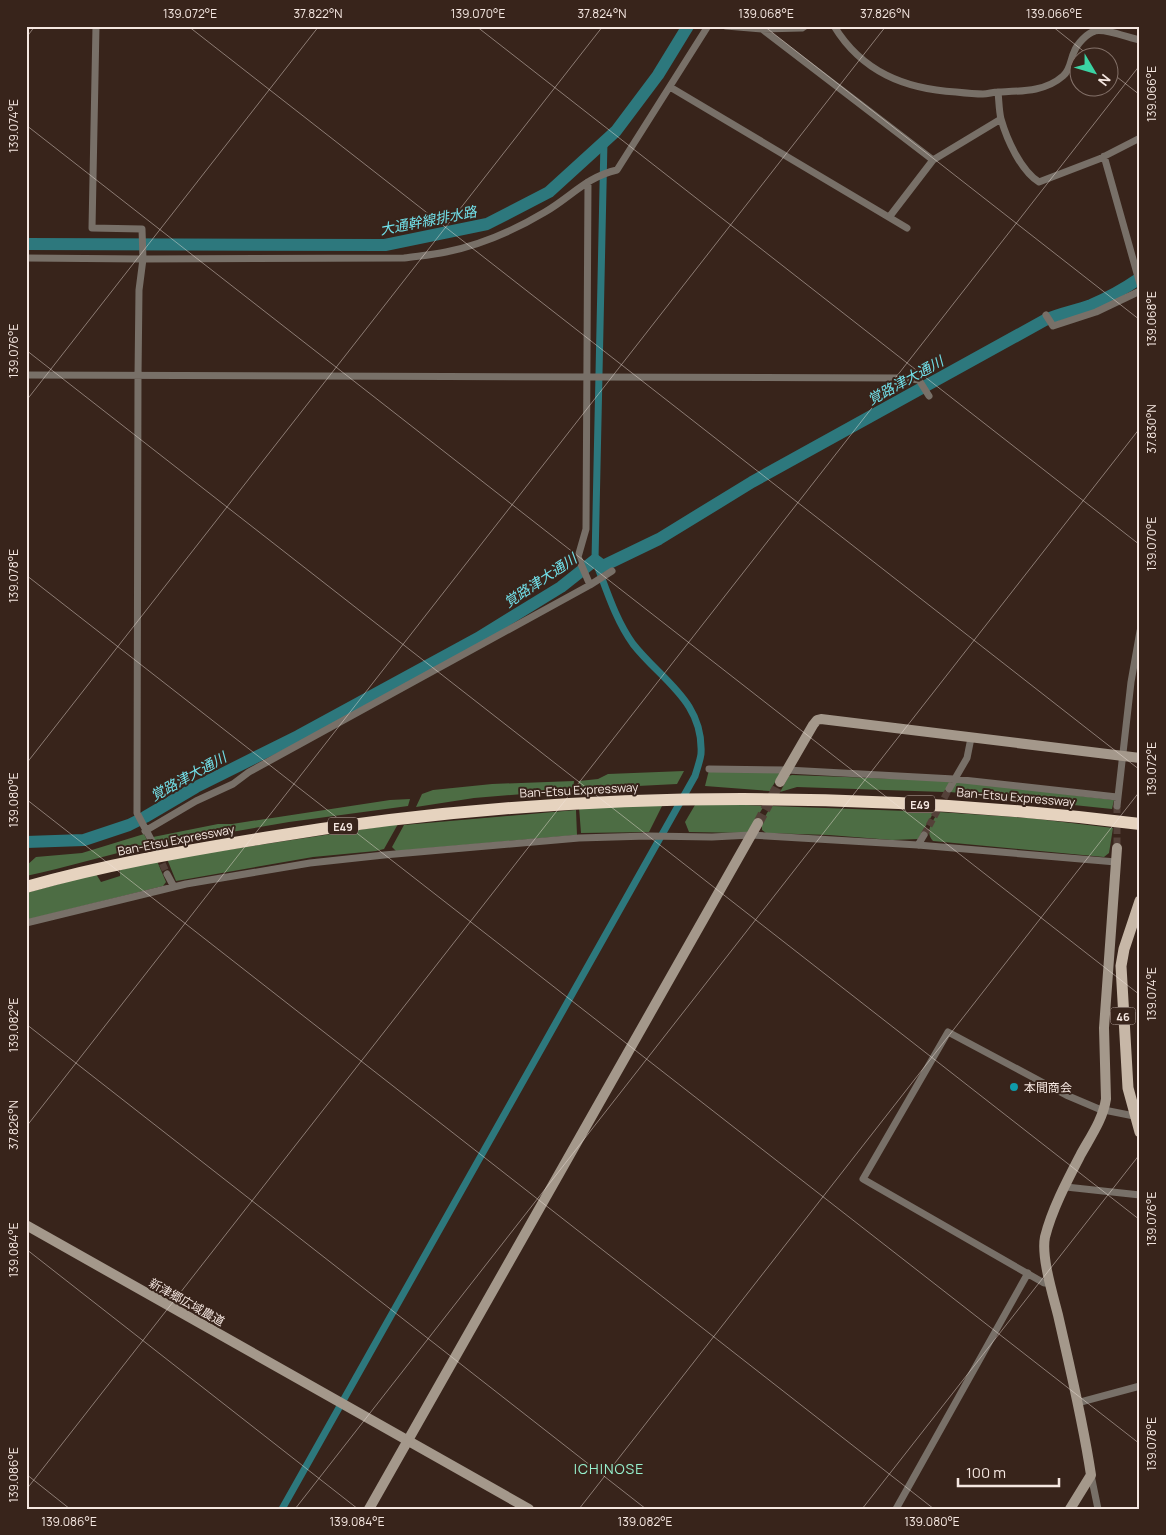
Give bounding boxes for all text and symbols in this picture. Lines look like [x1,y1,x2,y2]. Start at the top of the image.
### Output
text: 139.072°E [163,5,217,22]
text: 37.822°N [293,5,343,22]
text: 139.070°E [451,5,505,22]
text: 37.824°N [577,5,627,22]
text: 139.068°E [738,5,794,22]
text: 37.826°N [860,5,910,22]
text: 139.066°E [1026,5,1082,22]
north arrow [1068,48,1118,98]
text: 139.066°E [1143,66,1160,122]
text: N [1094,70,1115,90]
text: 139.074°E [5,99,22,153]
water label: 大通幹線排水路 [378,201,479,239]
text: 139.068°E [1143,291,1160,347]
text: 139.076°E [5,324,22,378]
water label: 覚路津大通川 [864,350,948,409]
text: 37.830°N [1143,404,1160,454]
text: 139.070°E [1143,517,1160,571]
water label: 覚路津大通川 [500,548,582,611]
text: 139.078°E [5,549,22,603]
text: 139.072°E [1143,742,1160,796]
water label: 覚路津大通川 [147,746,231,805]
text: 139.080°E [5,772,22,828]
street label: Ban-Etsu Expressway [519,778,640,802]
street label: Ban-Etsu Expressway [956,783,1077,811]
road number: E49 [905,796,935,812]
road number: E49 [328,818,358,834]
street label: Ban-Etsu Expressway [116,820,237,860]
text: 139.074°E [1143,967,1160,1021]
text: 139.082°E [5,997,22,1052]
road number: 46 [1110,1008,1136,1024]
place label: 本間商会 [1024,1079,1072,1096]
marker: 本間商会 [1008,1081,1020,1093]
text: 37.826°N [5,1100,22,1150]
text: 139.076°E [1143,1192,1160,1246]
text: 139.084°E [5,1222,22,1278]
street label: 新津郷広域農道 [146,1274,228,1330]
text: 139.078°E [1143,1417,1160,1471]
text: 139.086°E [5,1447,22,1503]
scale bar [958,1455,1060,1487]
district label: ICHINOSE [574,1459,644,1478]
text: 100 m [966,1462,1006,1483]
text: 139.086°E [41,1513,97,1530]
text: 139.084°E [329,1513,385,1530]
text: 139.082°E [618,1513,673,1530]
text: 139.080°E [904,1513,960,1530]

